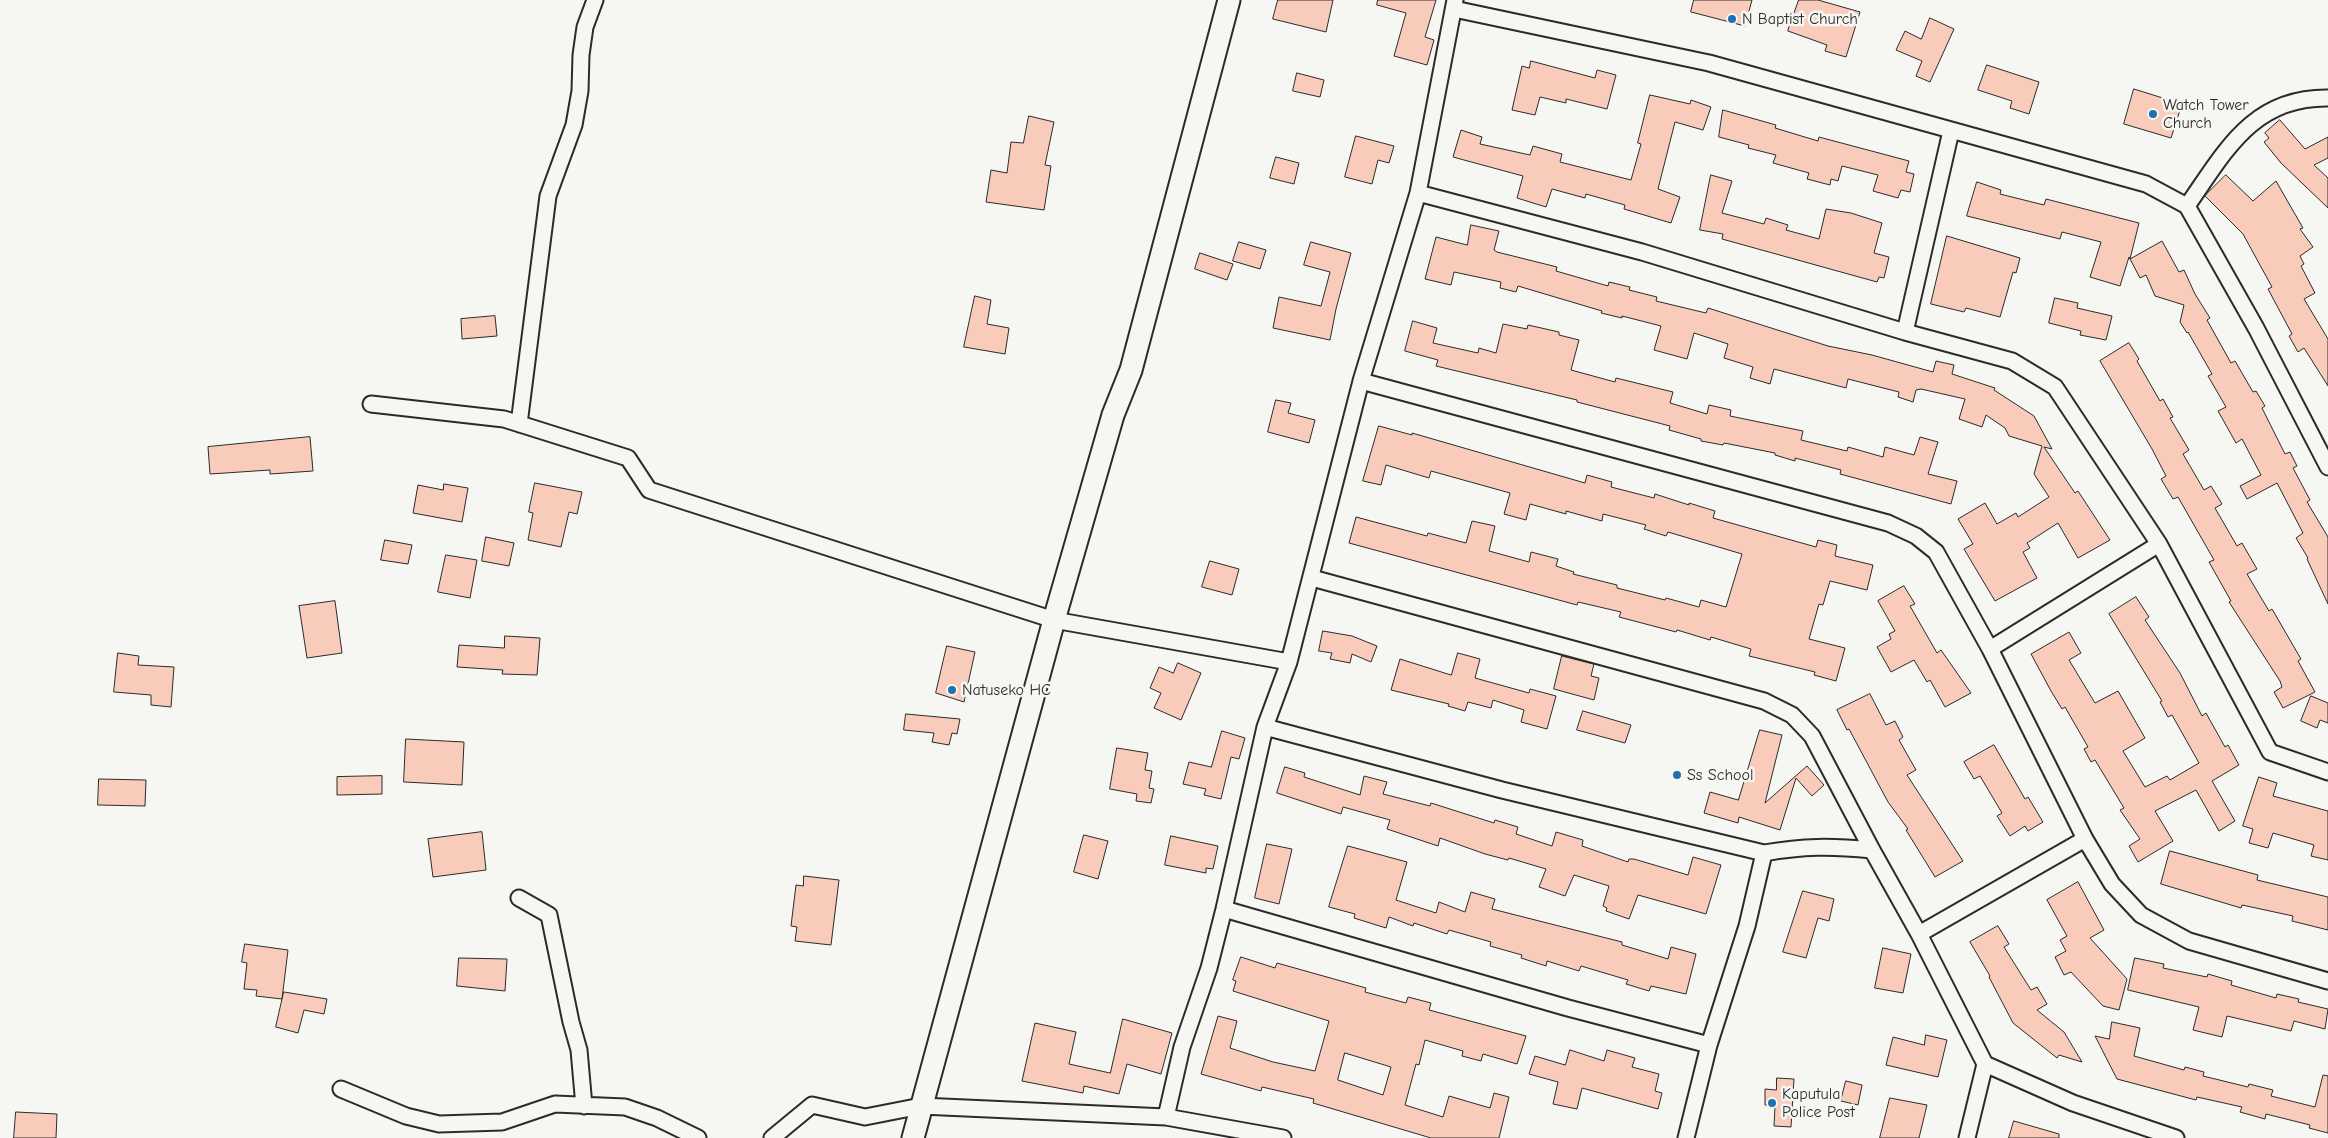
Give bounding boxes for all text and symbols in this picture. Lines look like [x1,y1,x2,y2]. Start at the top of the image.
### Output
place label: N Baptist Church [1742,9,1858,29]
marker: N Baptist Church [1726,13,1738,25]
place label: Watch Tower Church [2163,95,2249,133]
marker: Watch Tower Church [2147,108,2159,120]
place label: Natuseko HC [962,680,1051,700]
marker: Natuseko HC [946,684,958,696]
place label: Ss School [1687,765,1753,785]
marker: Ss School [1671,769,1683,781]
place label: Kaputula Police Post [1782,1084,1855,1122]
marker: Kaputula Police Post [1766,1097,1778,1109]

